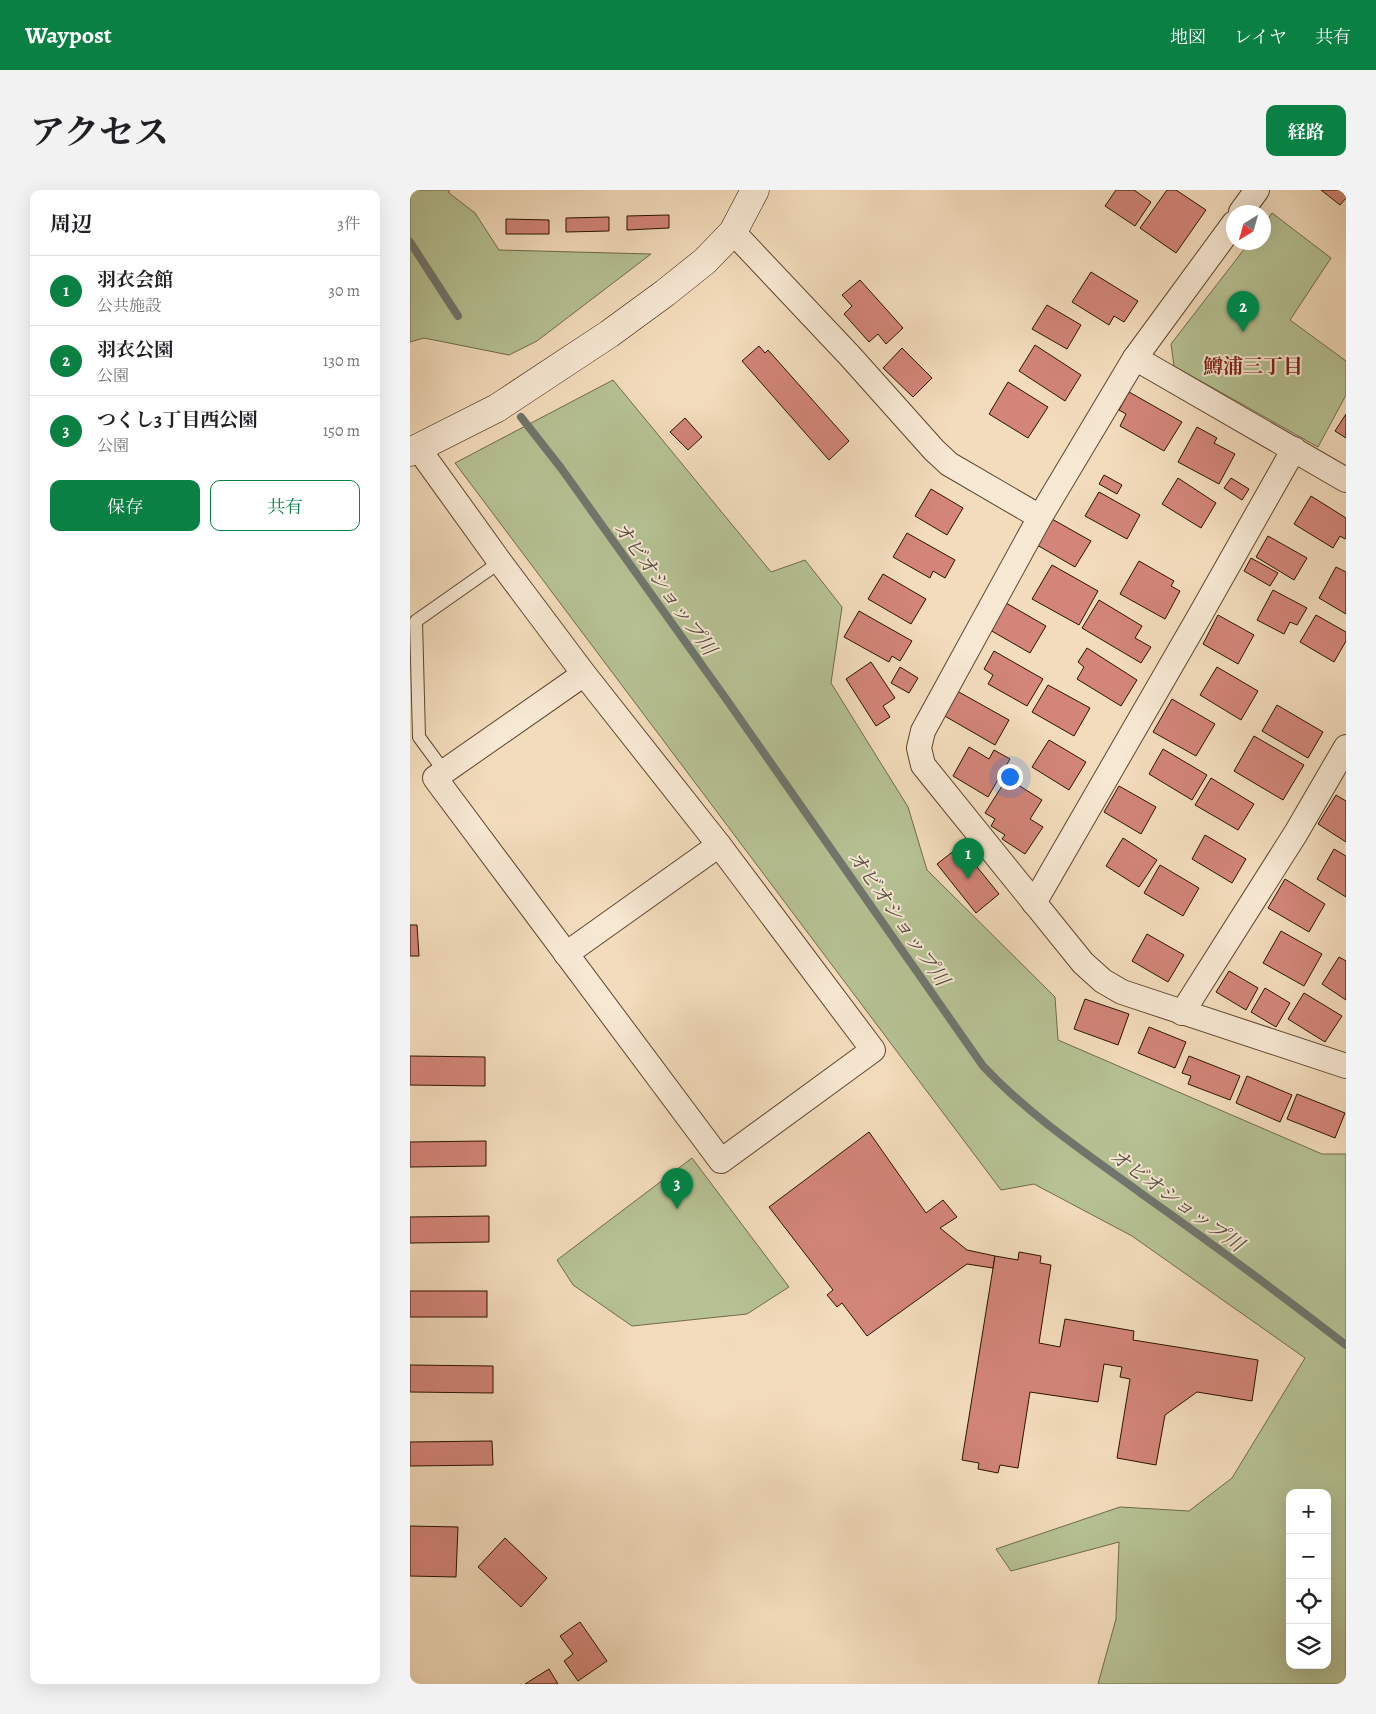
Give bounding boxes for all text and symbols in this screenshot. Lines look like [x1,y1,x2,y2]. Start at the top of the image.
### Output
text: Waypost [25,19,112,51]
text: 地図 [1170,25,1206,49]
text: レイヤ [1234,25,1287,49]
text: 共有 [1315,25,1351,49]
button: 経路 [1266,105,1346,156]
text: アクセス [30,108,169,156]
north arrow [1226,205,1271,250]
text: 周辺 [50,210,92,238]
text: 3件 [337,213,360,235]
text: 羽衣会館 [97,267,173,293]
text: 1 [63,280,69,302]
text: 30 m [328,280,360,302]
pin: 2 [1227,291,1259,332]
text: 公共施設 [97,295,161,317]
text: 羽衣公園 [97,337,173,363]
text: 2 [62,350,70,372]
text: 130 m [323,350,360,372]
district label: 鱒浦三丁目 [1203,353,1303,380]
text: 公園 [97,365,129,387]
text: つくし3丁目西公園 [97,407,257,433]
text: 3 [63,420,69,442]
text: 150 m [323,420,360,442]
text: 公園 [97,435,129,457]
button: 保存 [50,480,200,531]
button: 共有 [210,480,360,531]
water label: オビオショップ川 [607,516,724,662]
your location [997,764,1023,790]
pin: 1 [952,838,984,879]
water label: オビオショップ川 [842,845,957,993]
water label: オビオショップ川 [1104,1143,1251,1259]
pin: 3 [661,1168,693,1209]
map controls [1286,1489,1331,1669]
button: + [1286,1489,1331,1534]
button: − [1286,1534,1331,1579]
button: locate [1286,1579,1331,1624]
button: layers [1286,1624,1331,1669]

